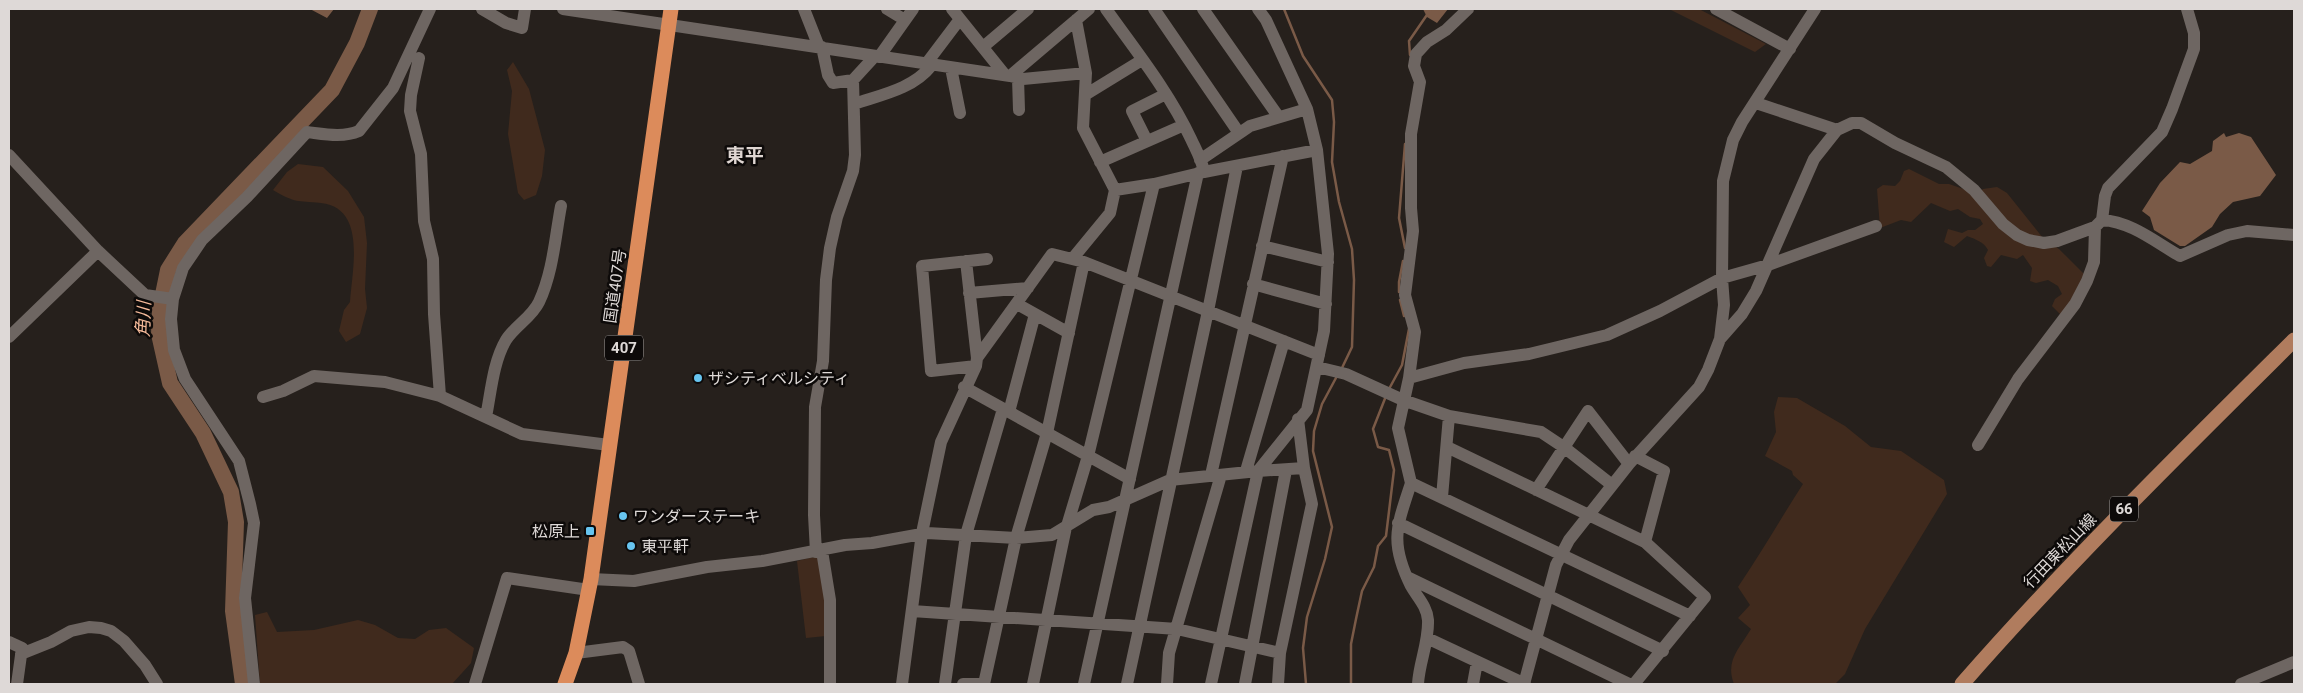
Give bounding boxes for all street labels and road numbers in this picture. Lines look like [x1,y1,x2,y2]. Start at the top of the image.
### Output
street label: 国道407号 [600,248,630,324]
road number: 407 [605,336,643,360]
road number: 66 [2110,496,2138,522]
street label: 行田東松山線 [2020,510,2100,592]

